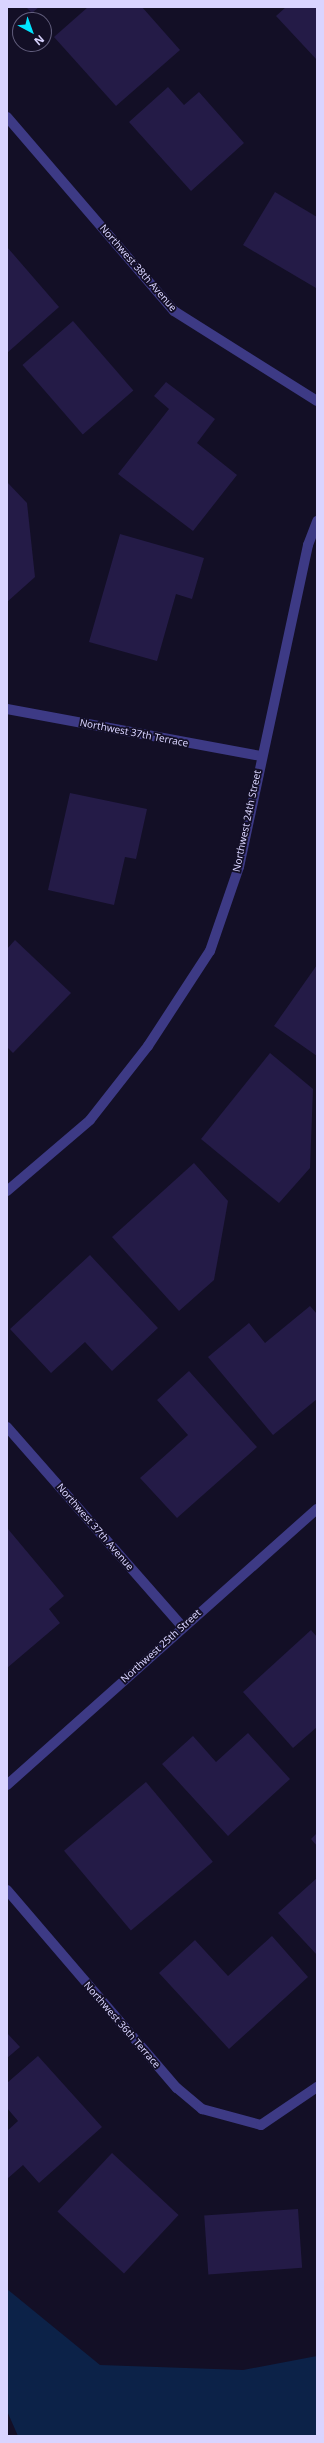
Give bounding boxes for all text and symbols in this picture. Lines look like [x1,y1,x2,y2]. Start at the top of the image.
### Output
north arrow [12,12,52,52]
text: N [31,32,48,49]
street label: Northwest 38th Avenue [97,222,179,314]
street label: Northwest 37th Terrace [79,717,189,749]
street label: Northwest 24th Street [230,769,264,873]
street label: Northwest 37th Avenue [54,1481,136,1573]
street label: Northwest 25th Street [118,1607,204,1685]
street label: Northwest 36th Terrace [81,1979,163,2071]

